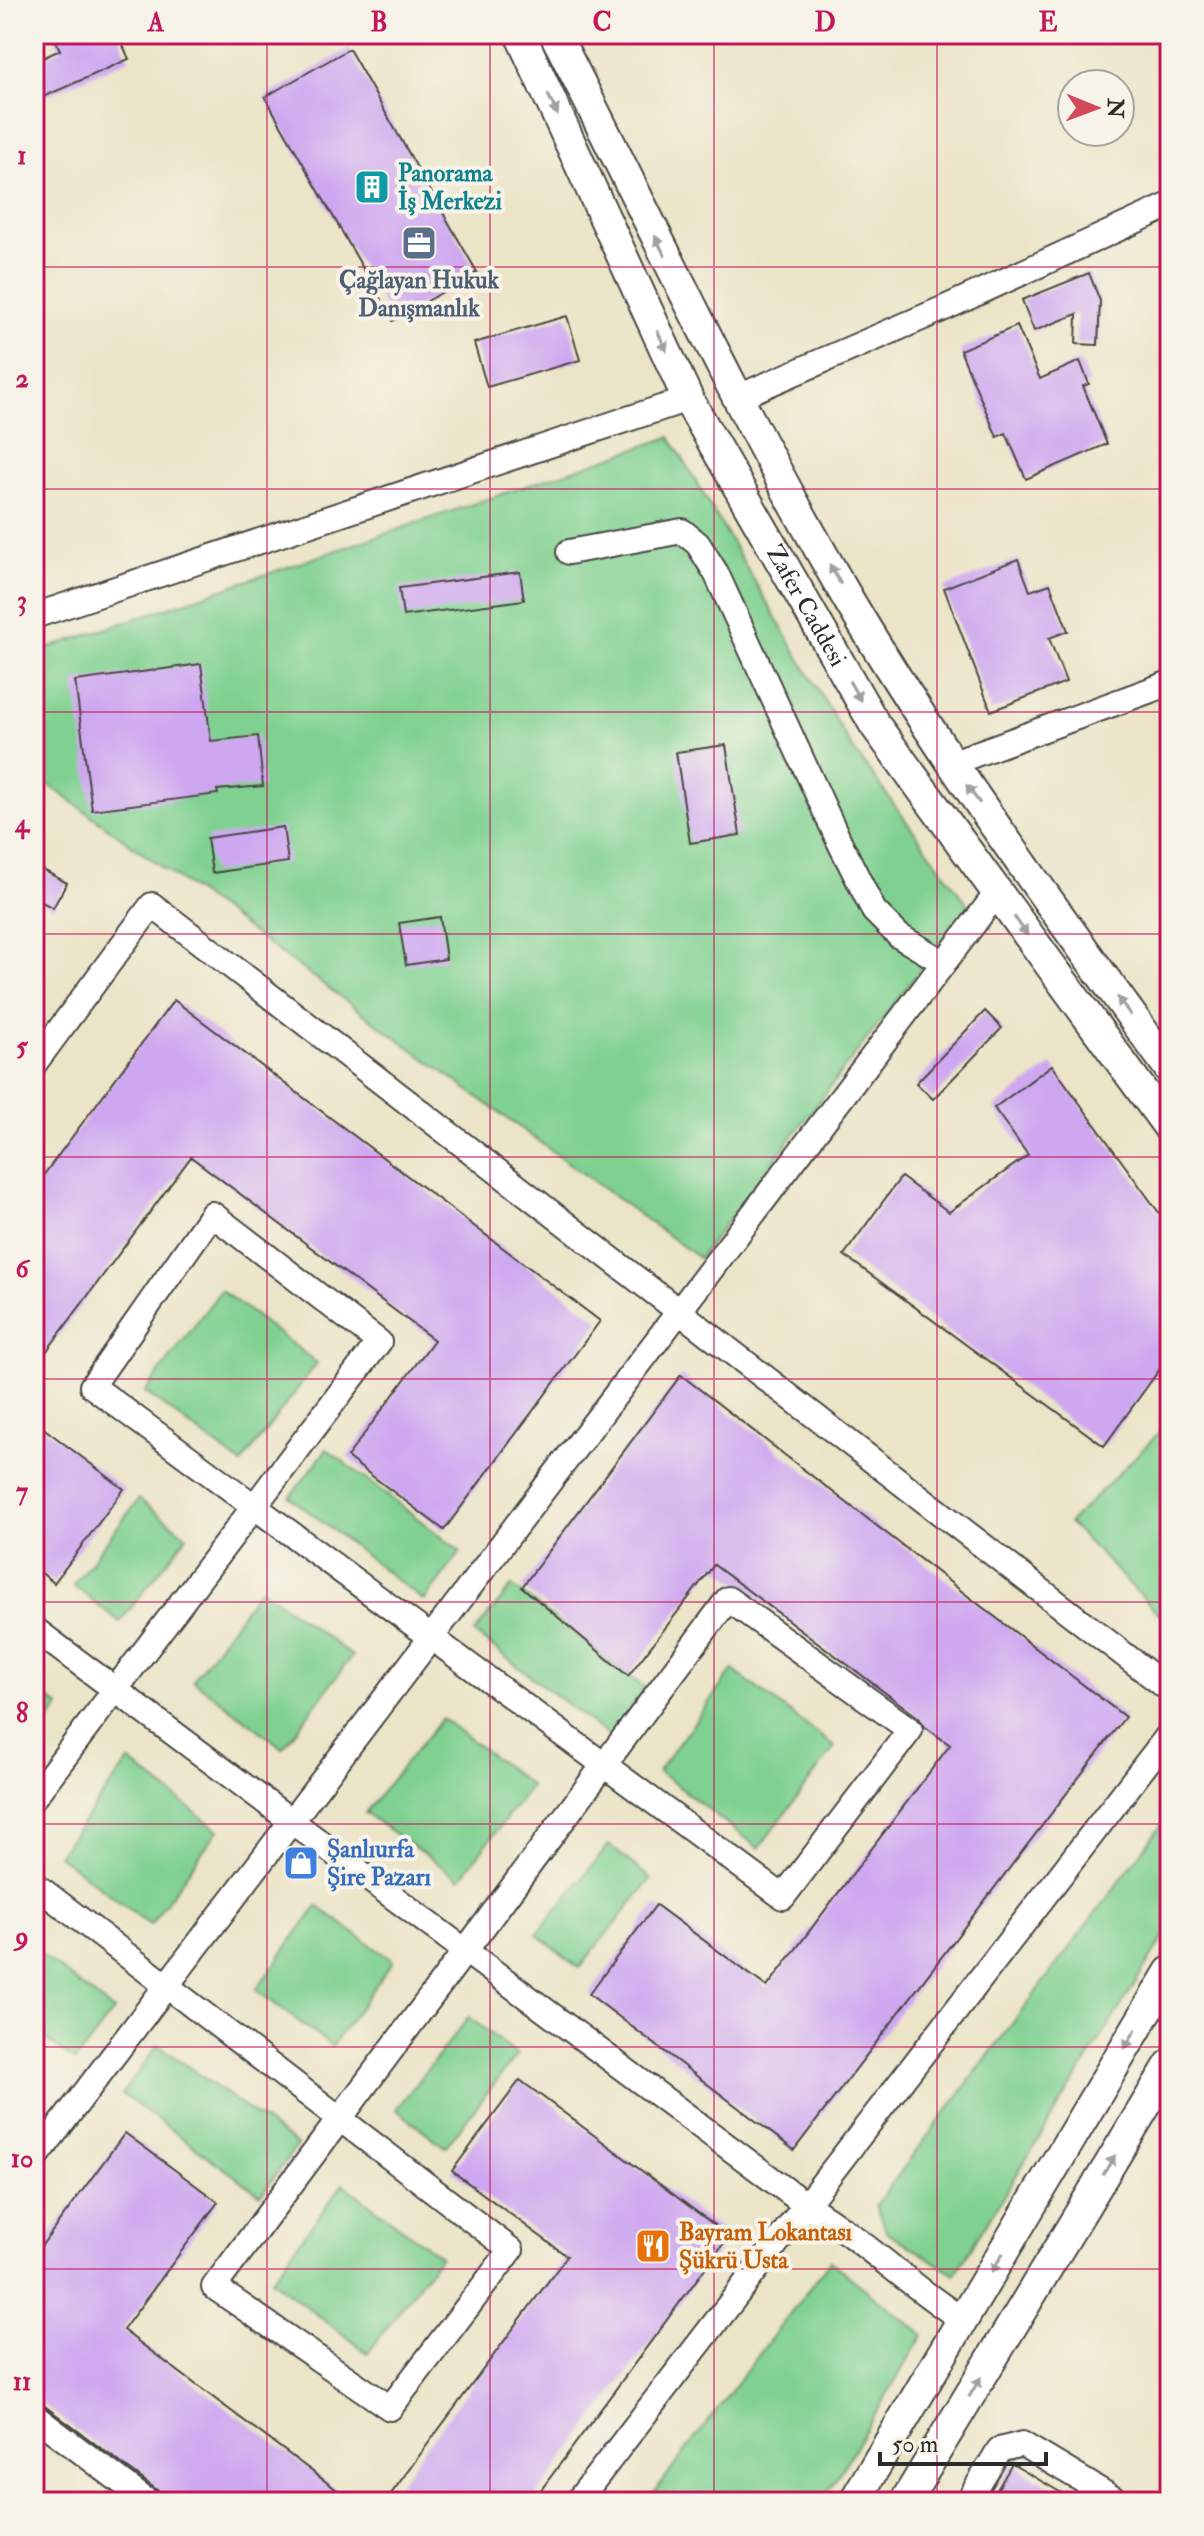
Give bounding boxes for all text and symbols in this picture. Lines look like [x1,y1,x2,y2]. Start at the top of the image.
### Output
text: A [147,7,165,39]
text: B [370,7,388,39]
text: C [592,7,612,39]
text: D [814,7,836,39]
text: E [1039,7,1058,39]
north arrow [1056,68,1136,148]
one-way arrow [546,93,560,116]
text: N [1101,97,1129,119]
text: 1 [17,140,27,172]
place label: Panorama İş Merkezi [398,158,502,217]
building icon: Panorama İş Merkezi [353,168,391,206]
office icon: Çağlayan Hukuk Danışmanlık [400,224,438,262]
one-way arrow [654,234,667,257]
place label: Çağlayan Hukuk Danışmanlık [339,265,499,324]
one-way arrow [656,329,669,352]
text: 2 [15,363,29,395]
street label: Zafer Caddesi [759,539,854,672]
one-way arrow [828,563,841,586]
text: 3 [17,585,27,617]
one-way arrow [848,680,862,702]
one-way arrow [966,784,981,805]
text: 4 [14,808,31,840]
one-way arrow [1013,915,1029,936]
one-way arrow [1117,995,1132,1016]
text: 5 [16,1031,28,1063]
text: 6 [15,1253,30,1285]
text: 7 [16,1476,28,1508]
text: 8 [16,1698,28,1730]
place label: Şanlıurfa Şire Pazarı [327,1834,431,1893]
shop icon: Şanlıurfa Şire Pazarı [282,1844,320,1882]
text: 9 [12,1921,29,1953]
one-way arrow [1123,2028,1137,2050]
text: 10 [11,2143,33,2175]
one-way arrow [1102,2154,1116,2176]
place label: Bayram Lokantası Şükrü Usta [679,2217,853,2276]
restaurant icon: Bayram Lokantası Şükrü Usta [634,2227,672,2265]
one-way arrow [990,2252,1004,2274]
text: 11 [13,2366,31,2398]
one-way arrow [967,2376,981,2398]
scale bar [880,2416,1046,2466]
text: 50 m [892,2429,939,2460]

